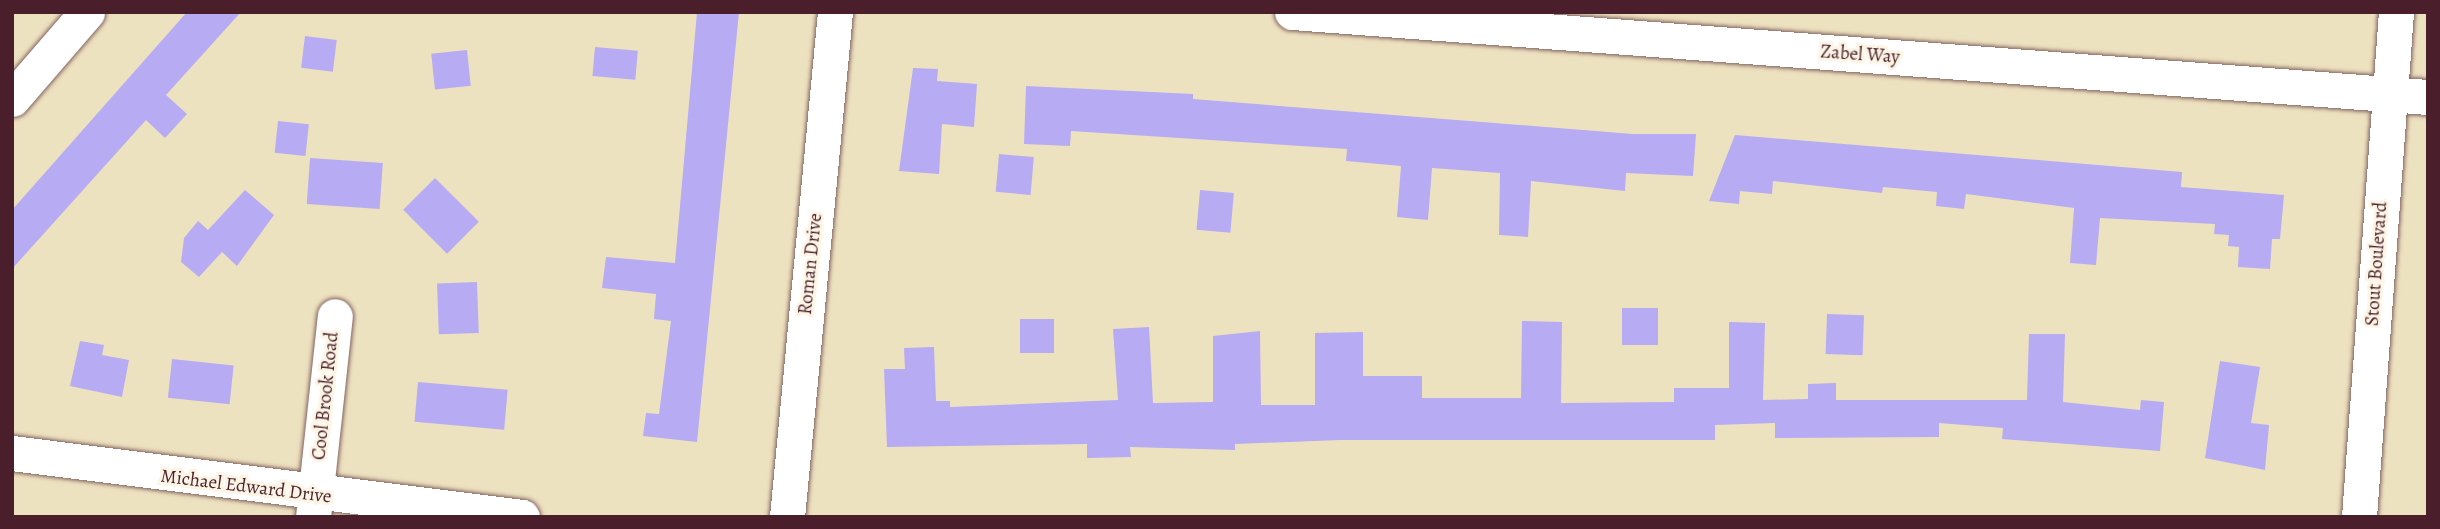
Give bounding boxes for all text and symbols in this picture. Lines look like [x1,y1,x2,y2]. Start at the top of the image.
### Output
street label: Zabel Way [1820,41,1900,69]
street label: Stout Boulevard [2361,201,2393,327]
street label: Roman Drive [794,212,828,316]
street label: Cool Brook Road [308,331,344,461]
street label: Michael Edward Drive [159,465,333,509]

